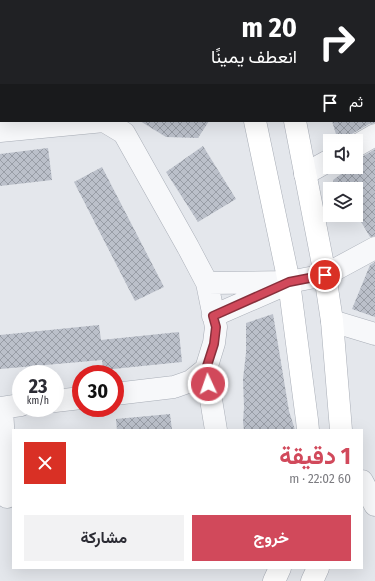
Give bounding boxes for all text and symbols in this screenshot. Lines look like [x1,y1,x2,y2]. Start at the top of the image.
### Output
text: 20 m [242,11,297,44]
icon: right [311,16,363,68]
text: انعطف يمينًا [211,46,297,68]
icon: arrive [319,92,341,114]
text: ثم [349,93,363,111]
map controls [323,134,363,222]
button: sound [323,134,363,174]
button: layers [323,182,363,222]
pin [308,258,342,292]
icon: arrive [314,264,336,286]
position arrow [187,363,229,405]
speed limit sign: 30 [72,365,124,417]
text: 23 [29,374,47,398]
text: km/h [27,395,49,407]
button: close [24,442,66,484]
text: 1 دقيقة [279,442,351,470]
text: 60 m · 22:02 [289,471,351,486]
button: مشاركة [24,515,184,561]
button: خروج [192,515,351,561]

